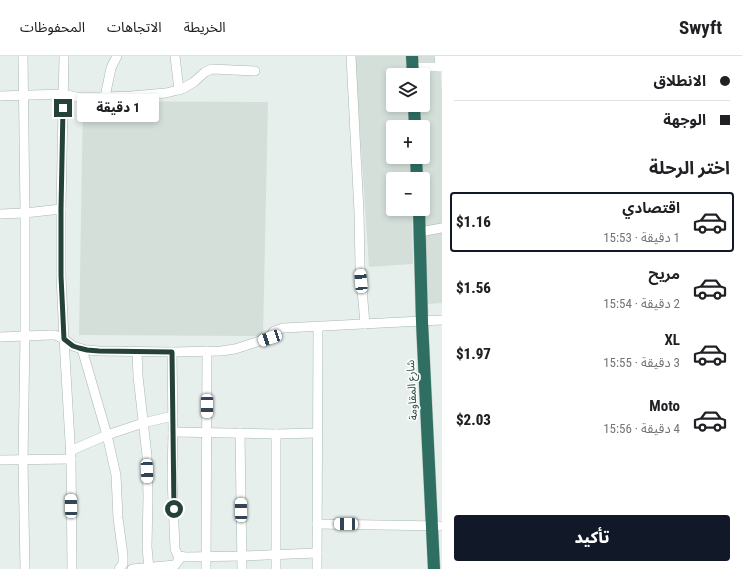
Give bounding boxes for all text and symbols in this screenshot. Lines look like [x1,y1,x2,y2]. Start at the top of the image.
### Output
text: Swyft [679,16,722,39]
text: المحفوظات [20,19,85,35]
text: الاتجاهات [107,19,162,35]
text: الخريطة [184,19,226,35]
map controls [386,68,430,216]
button: layers [386,68,430,112]
text: الانطلاق [654,72,706,90]
callout: 1 دقيقة [77,94,159,122]
route end [54,99,72,117]
text: 1 دقيقة [96,100,140,115]
text: الوجهة [663,111,706,129]
button: + [386,120,430,164]
text: اختر الرحلة [649,157,730,178]
button: − [386,172,430,216]
text: اقتصادي [622,199,680,217]
icon: car [692,204,728,240]
text: $1.16 [456,213,491,231]
text: 1 دقيقة · 15:53 [603,230,680,245]
text: مريح [648,265,680,283]
car [354,269,368,293]
icon: car [692,270,728,306]
text: $1.56 [456,279,491,297]
text: 2 دقيقة · 15:54 [603,296,680,311]
car [257,328,283,348]
text: XL [664,331,680,349]
icon: car [692,336,728,372]
text: $1.97 [456,345,491,363]
text: 3 دقيقة · 15:55 [603,355,680,370]
street label: شارع المقاومة [404,359,421,421]
car [201,394,213,418]
text: Moto [649,397,680,415]
icon: car [692,402,728,438]
text: $2.03 [456,411,491,429]
text: 4 دقيقة · 15:56 [603,421,680,436]
car [141,459,153,483]
car [65,494,77,518]
car [235,498,247,522]
route start [165,500,183,518]
button: تأكيد [454,515,730,561]
car [334,518,358,530]

